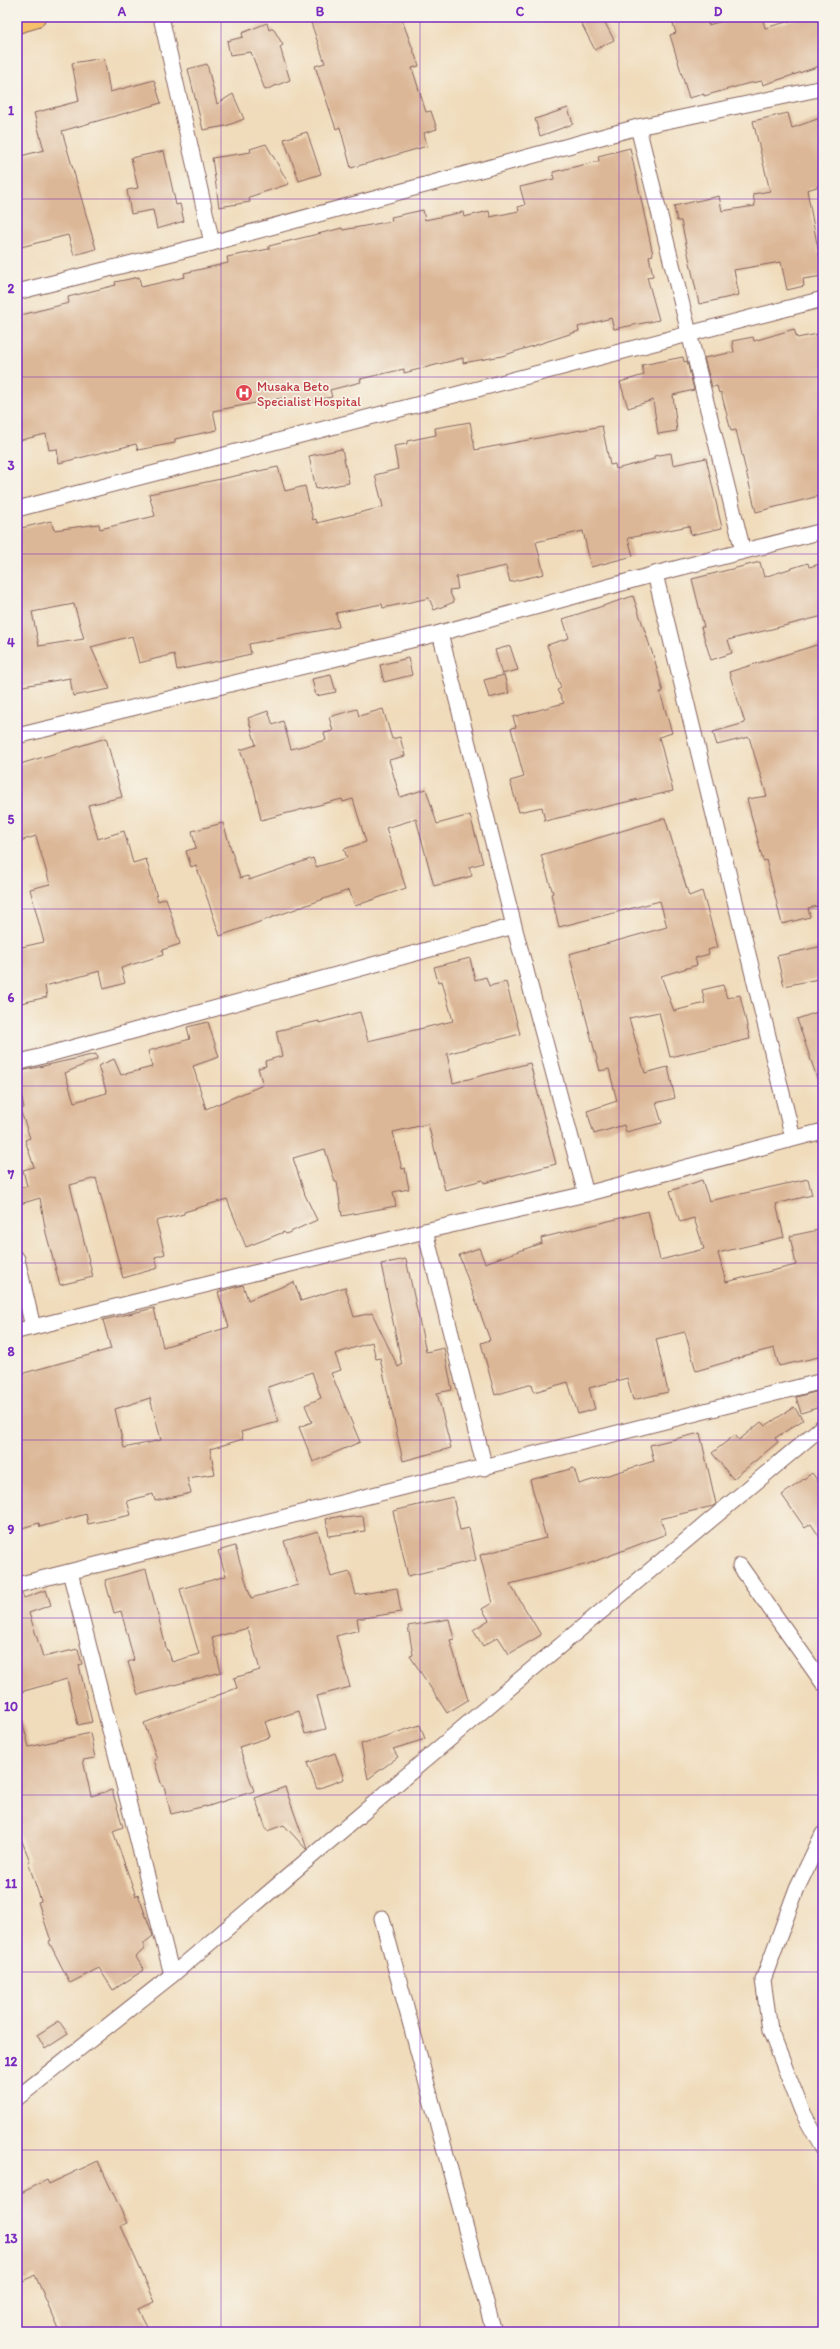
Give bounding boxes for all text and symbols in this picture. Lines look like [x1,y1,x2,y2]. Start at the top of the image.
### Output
text: A [117,4,127,19]
text: B [316,4,325,19]
text: C [516,4,525,19]
text: D [714,4,723,19]
text: 1 [8,103,14,118]
text: 2 [8,281,15,296]
place label: Musaka Beto Specialist Hospital [257,379,361,409]
hospital icon: Musaka Beto Specialist Hospital [234,383,254,403]
text: 3 [7,458,15,473]
text: 4 [7,635,15,650]
text: 5 [8,812,15,827]
text: 6 [8,990,15,1005]
text: 7 [7,1167,15,1182]
text: 8 [7,1344,15,1359]
text: 9 [8,1522,15,1537]
text: 10 [4,1699,18,1714]
text: 11 [5,1876,17,1891]
text: 12 [5,2054,18,2069]
text: 13 [4,2231,18,2246]

